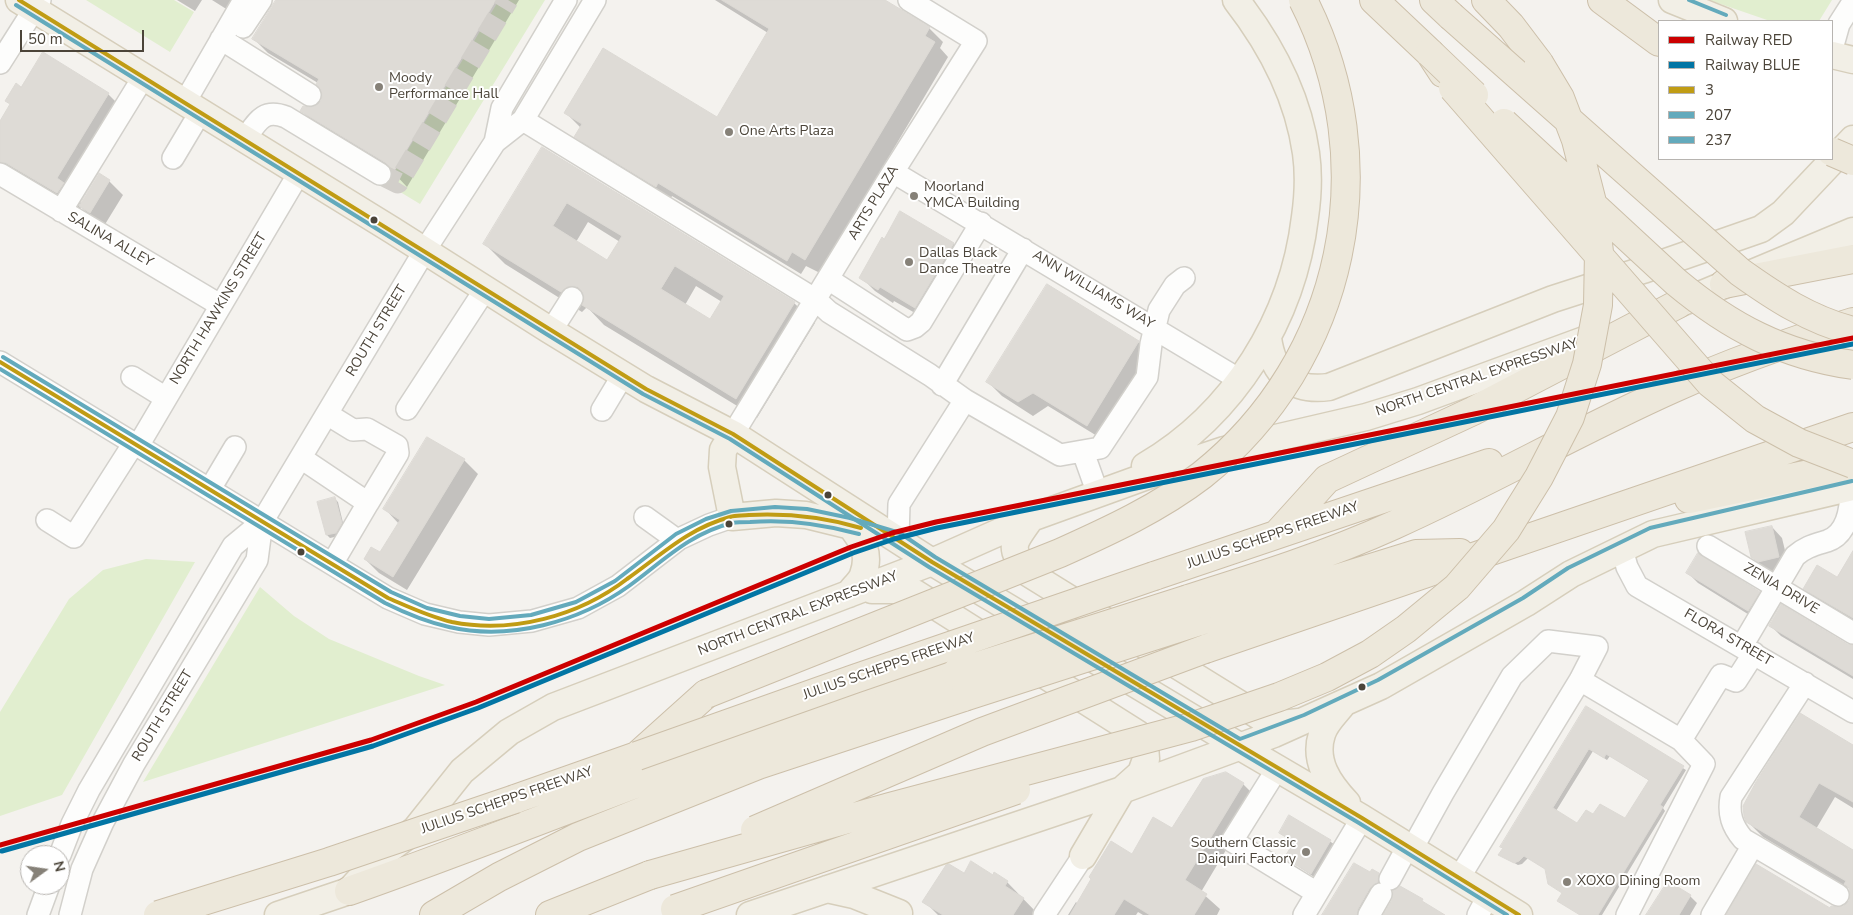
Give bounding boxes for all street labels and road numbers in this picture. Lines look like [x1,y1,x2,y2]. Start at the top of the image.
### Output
street label: ARTS PLAZA [845,163,903,243]
street label: SALINA ALLEY [64,209,156,271]
street label: NORTH HAWKINS STREET [167,230,271,388]
street label: ANN WILLIAMS WAY [1029,247,1157,333]
street label: ROUTH STREET [343,282,411,380]
street label: NORTH CENTRAL EXPRESSWAY [1374,335,1580,421]
street label: JULIUS SCHEPPS FREEWAY [1185,499,1361,573]
street label: ZENIA DRIVE [1740,560,1822,618]
street label: NORTH CENTRAL EXPRESSWAY [696,568,900,660]
street label: FLORA STREET [1681,606,1775,670]
street label: JULIUS SCHEPPS FREEWAY [801,630,977,704]
street label: ROUTH STREET [129,667,197,765]
street label: JULIUS SCHEPPS FREEWAY [419,764,595,838]

